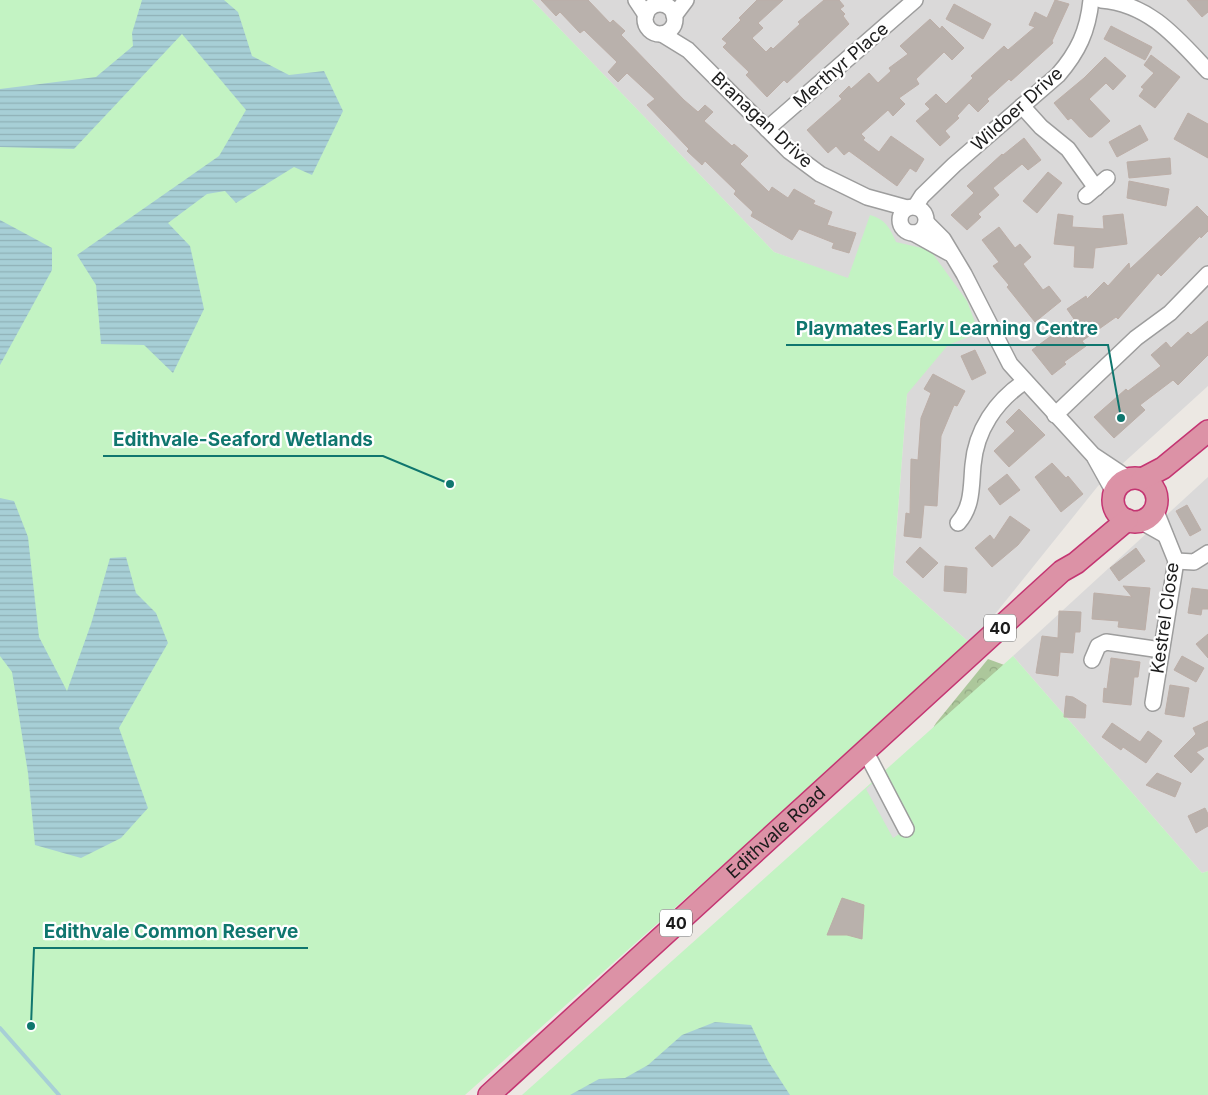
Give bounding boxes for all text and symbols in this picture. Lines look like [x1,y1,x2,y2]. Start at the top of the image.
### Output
street label: Merthyr Place [789,18,892,112]
street label: Wildoer Drive [967,62,1067,155]
street label: Branagan Drive [707,67,817,172]
callout: Playmates Early Learning Centre [786,311,1108,345]
text: Playmates Early Learning Centre [796,317,1098,340]
callout: Edithvale-Seaford Wetlands [103,422,383,456]
text: Edithvale-Seaford Wetlands [113,428,373,451]
street label: Kestrel Close [1146,561,1183,675]
road number: 40 [984,614,1016,641]
street label: Edithvale Road [722,782,829,882]
road number: 40 [660,910,692,936]
callout: Edithvale Common Reserve [34,914,308,948]
text: Edithvale Common Reserve [44,920,298,943]

